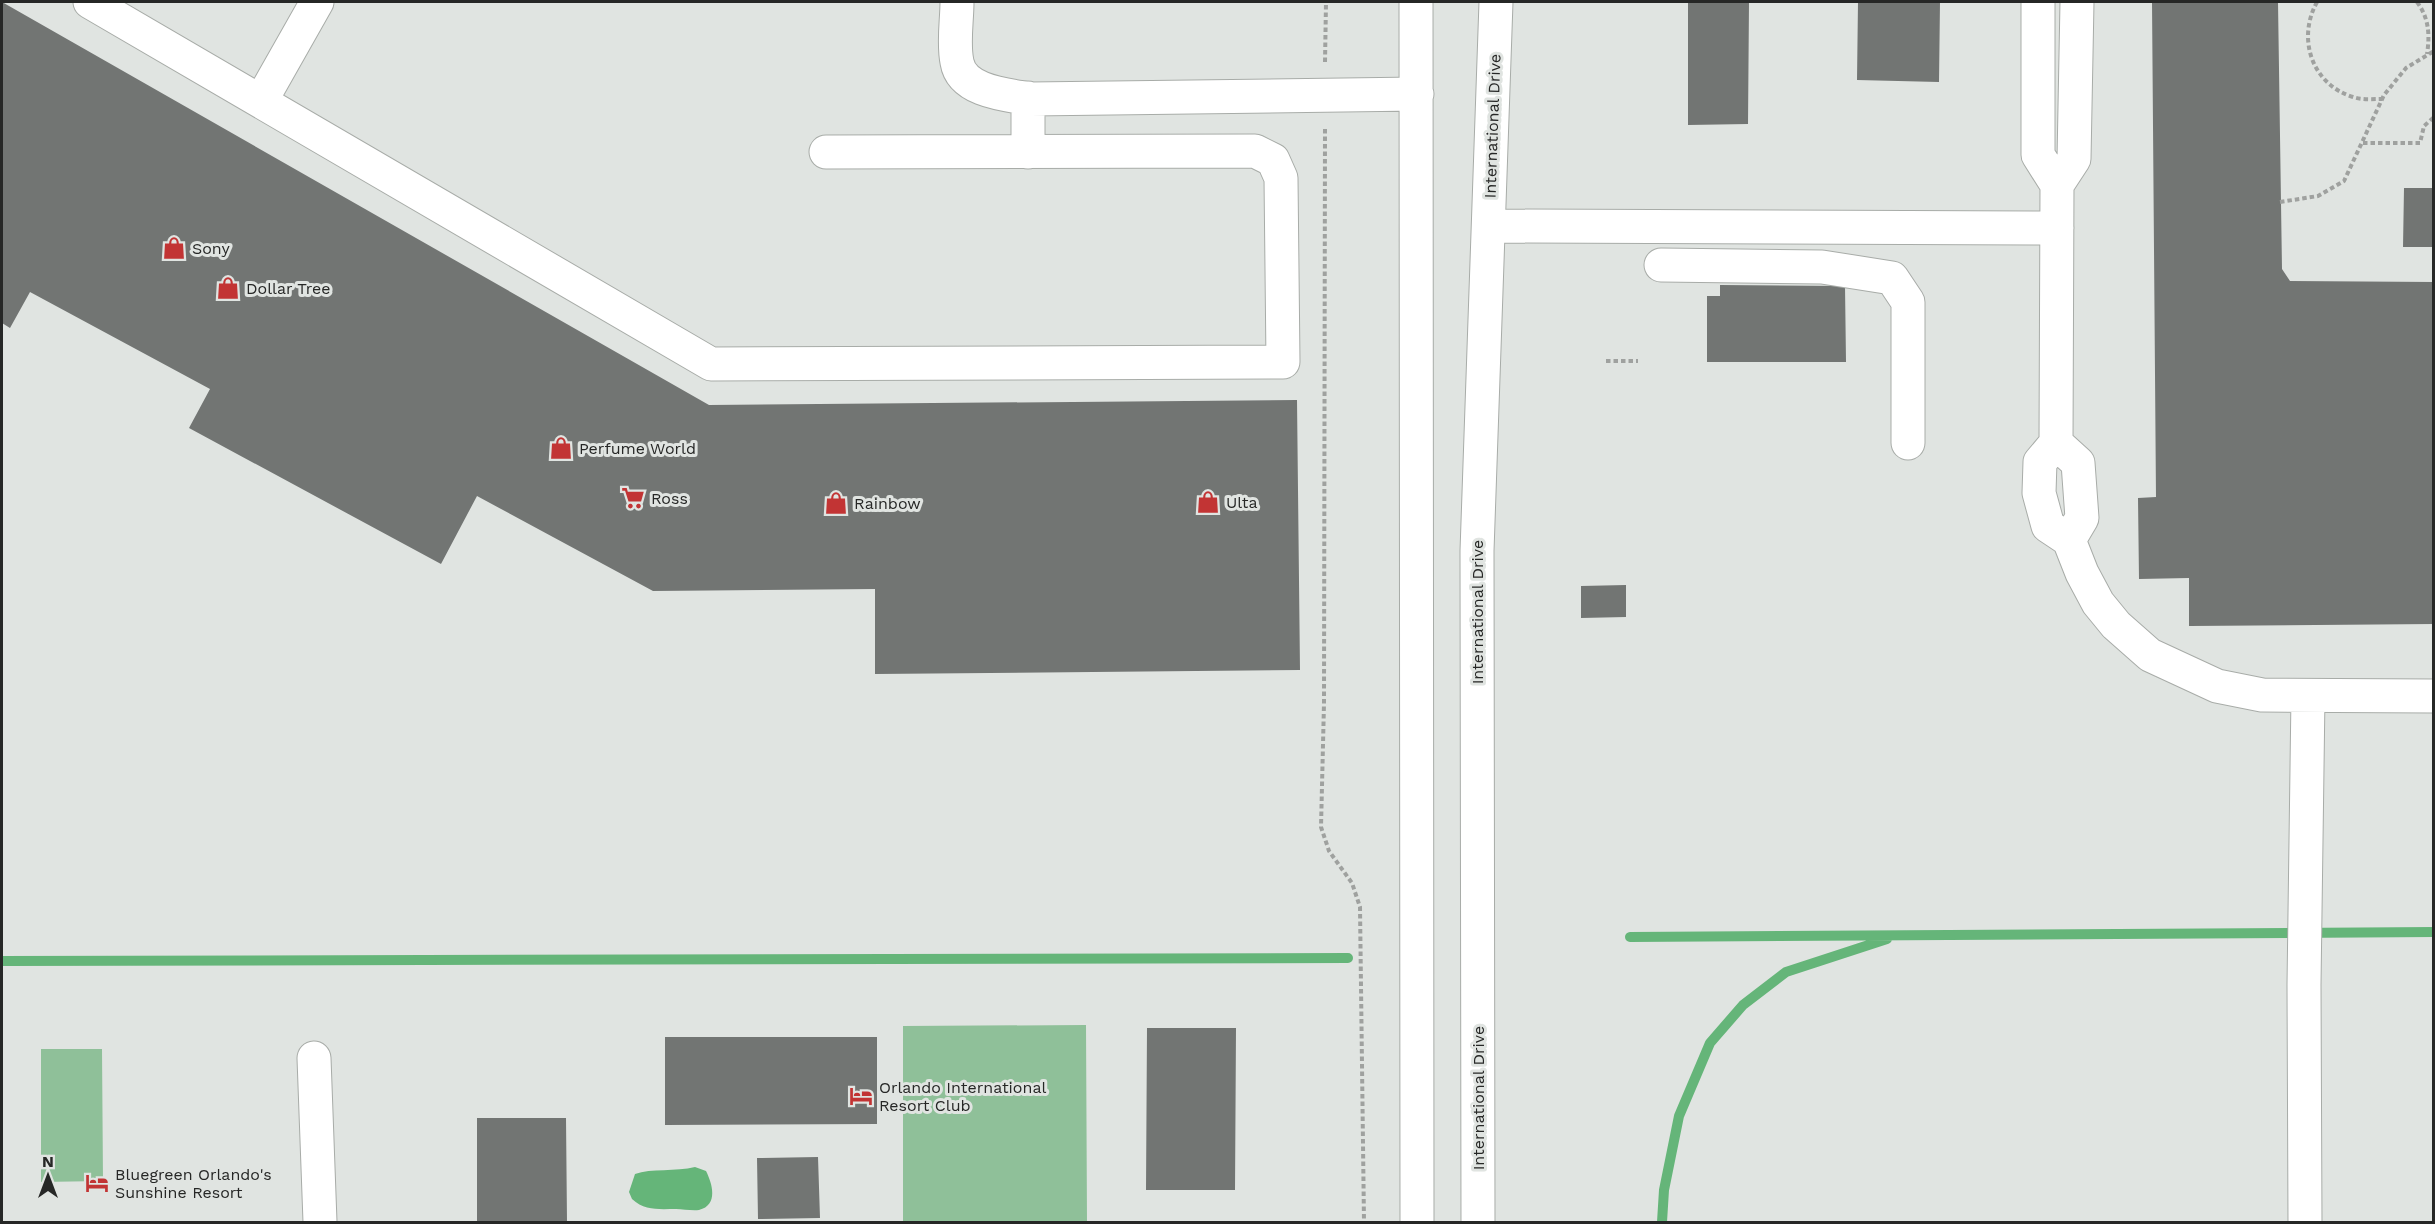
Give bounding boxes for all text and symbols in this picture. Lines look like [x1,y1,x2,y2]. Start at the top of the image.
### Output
street label: International Drive [1480,53,1505,199]
shop icon: Sony [161,235,187,261]
place label: Sony [192,239,231,258]
shop icon: Dollar Tree [215,275,241,301]
place label: Dollar Tree [246,279,330,298]
shop icon: Perfume World [548,435,574,461]
place label: Perfume World [579,439,696,458]
supermarket icon: Ross [620,485,646,511]
place label: Ross [651,489,688,508]
shop icon: Ulta [1195,489,1221,515]
shop icon: Rainbow [823,490,849,516]
place label: Ulta [1226,493,1258,512]
place label: Rainbow [854,494,921,513]
street label: International Drive [1468,540,1487,684]
street label: International Drive [1469,1026,1488,1170]
place label: Orlando International Resort Club [879,1078,1046,1115]
hotel icon: Orlando International Resort Club [848,1083,874,1109]
north arrow [18,1146,78,1206]
text: N [42,1152,54,1171]
place label: Bluegreen Orlando's Sunshine Resort [115,1165,272,1202]
hotel icon: Bluegreen Orlando's Sunshine Resort [84,1170,110,1196]

